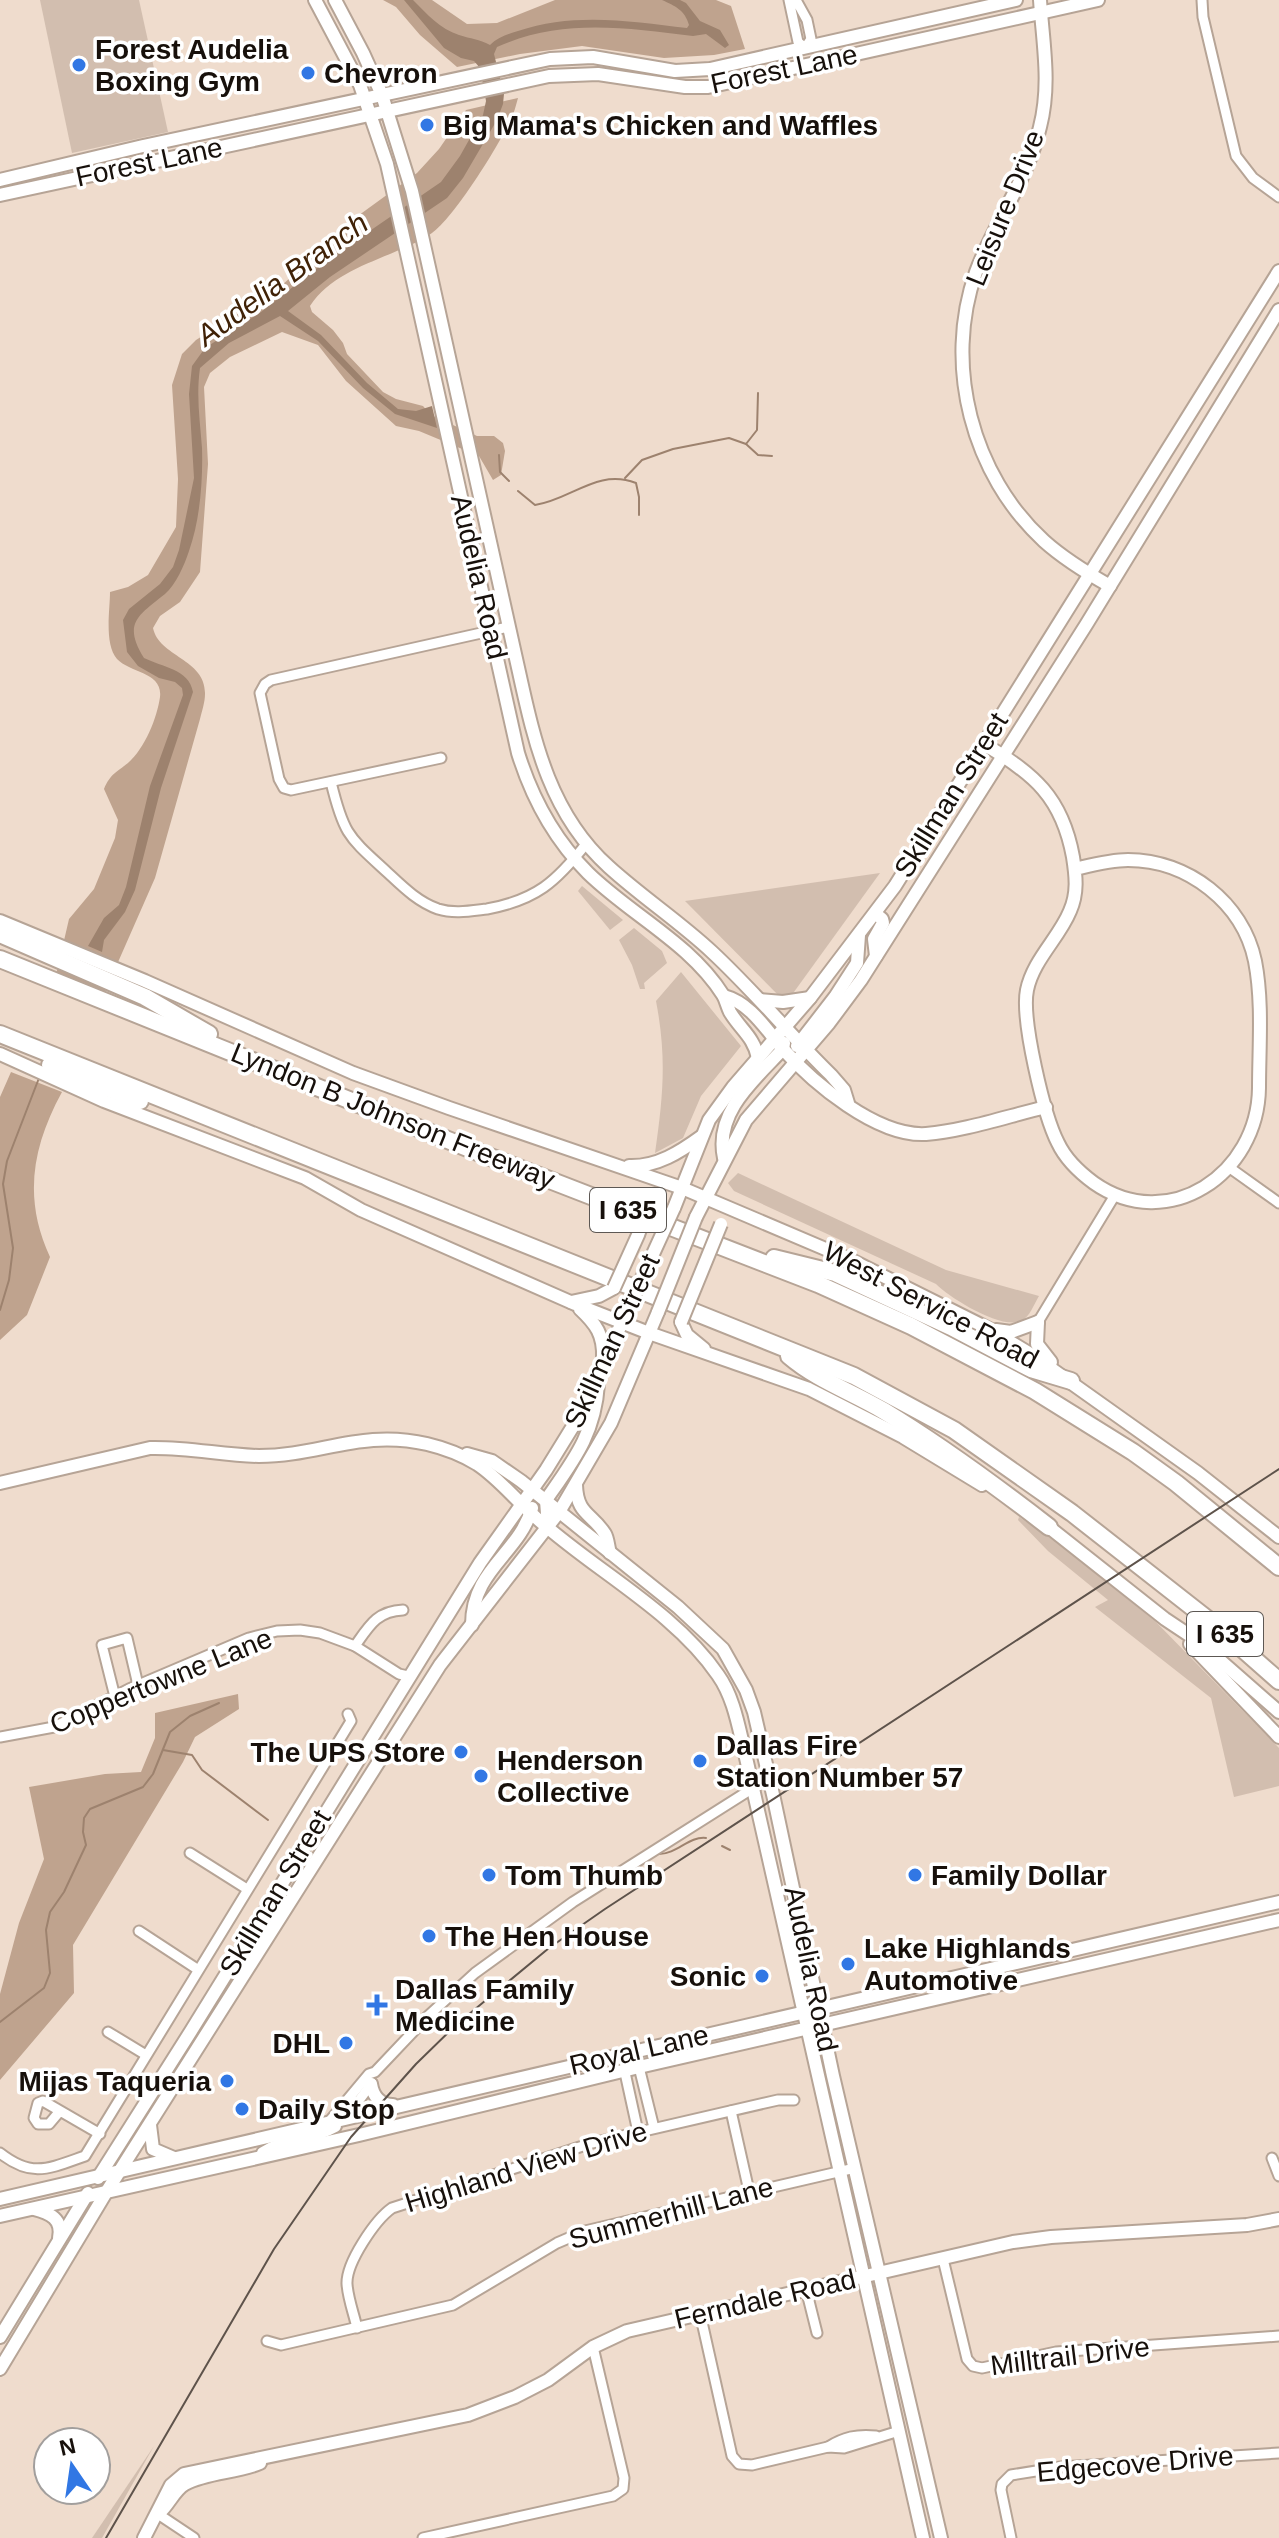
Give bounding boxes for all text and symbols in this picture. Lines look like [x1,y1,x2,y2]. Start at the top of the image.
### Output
place label: Forest Audelia Boxing Gym [95,34,289,97]
street label: Forest Lane [708,38,860,100]
marker: Forest Audelia Boxing Gym [70,56,88,74]
place label: Chevron [324,58,438,89]
marker: Chevron [299,64,317,82]
place label: Big Mama's Chicken and Waffles [443,110,878,141]
marker: Big Mama's Chicken and Waffles [418,116,436,134]
street label: Leisure Drive [960,126,1050,290]
street label: Forest Lane [73,131,225,193]
water label: Audelia Branch [188,206,374,353]
street label: Audelia Road [445,492,513,662]
street label: Skillman Street [888,707,1014,883]
street label: Lyndon B Johnson Freeway [227,1037,559,1195]
road number: I 635 [590,1188,666,1232]
street label: West Service Road [818,1235,1044,1375]
street label: Skillman Street [558,1249,666,1433]
road number: I 635 [1187,1612,1263,1656]
street label: Coppertowne Lane [45,1622,277,1740]
place label: Dallas Fire Station Number 57 [716,1730,963,1793]
place label: The UPS Store [251,1737,445,1768]
marker: The UPS Store [452,1743,470,1761]
place label: Henderson Collective [497,1745,643,1808]
marker: Dallas Fire Station Number 57 [691,1752,709,1770]
marker: Henderson Collective [472,1767,490,1785]
street label: Skillman Street [213,1804,337,1982]
place label: Tom Thumb [505,1860,663,1891]
place label: Family Dollar [931,1860,1107,1891]
marker: Tom Thumb [480,1866,498,1884]
marker: Family Dollar [906,1866,924,1884]
street label: Audelia Road [778,1884,844,2054]
place label: The Hen House [445,1921,649,1952]
marker: The Hen House [420,1927,438,1945]
place label: Lake Highlands Automotive [864,1933,1071,1996]
marker: Lake Highlands Automotive [839,1955,857,1973]
place label: Sonic [670,1961,746,1992]
marker: Sonic [753,1967,771,1985]
place label: Dallas Family Medicine [395,1974,574,2037]
marker: Dallas Family Medicine [366,1994,388,2016]
street label: Royal Lane [567,2019,711,2081]
place label: DHL [272,2028,330,2059]
marker: DHL [337,2034,355,2052]
place label: Mijas Taqueria [19,2066,211,2097]
marker: Mijas Taqueria [218,2072,236,2090]
place label: Daily Stop [258,2094,395,2125]
marker: Daily Stop [233,2100,251,2118]
street label: Highland View Drive [401,2115,651,2219]
street label: Summerhill Lane [566,2171,776,2255]
street label: Ferndale Road [671,2263,859,2335]
street label: Milltrail Drive [989,2331,1151,2381]
north arrow [32,2426,112,2506]
text: N [57,2433,78,2461]
street label: Edgecove Drive [1035,2440,1235,2488]

